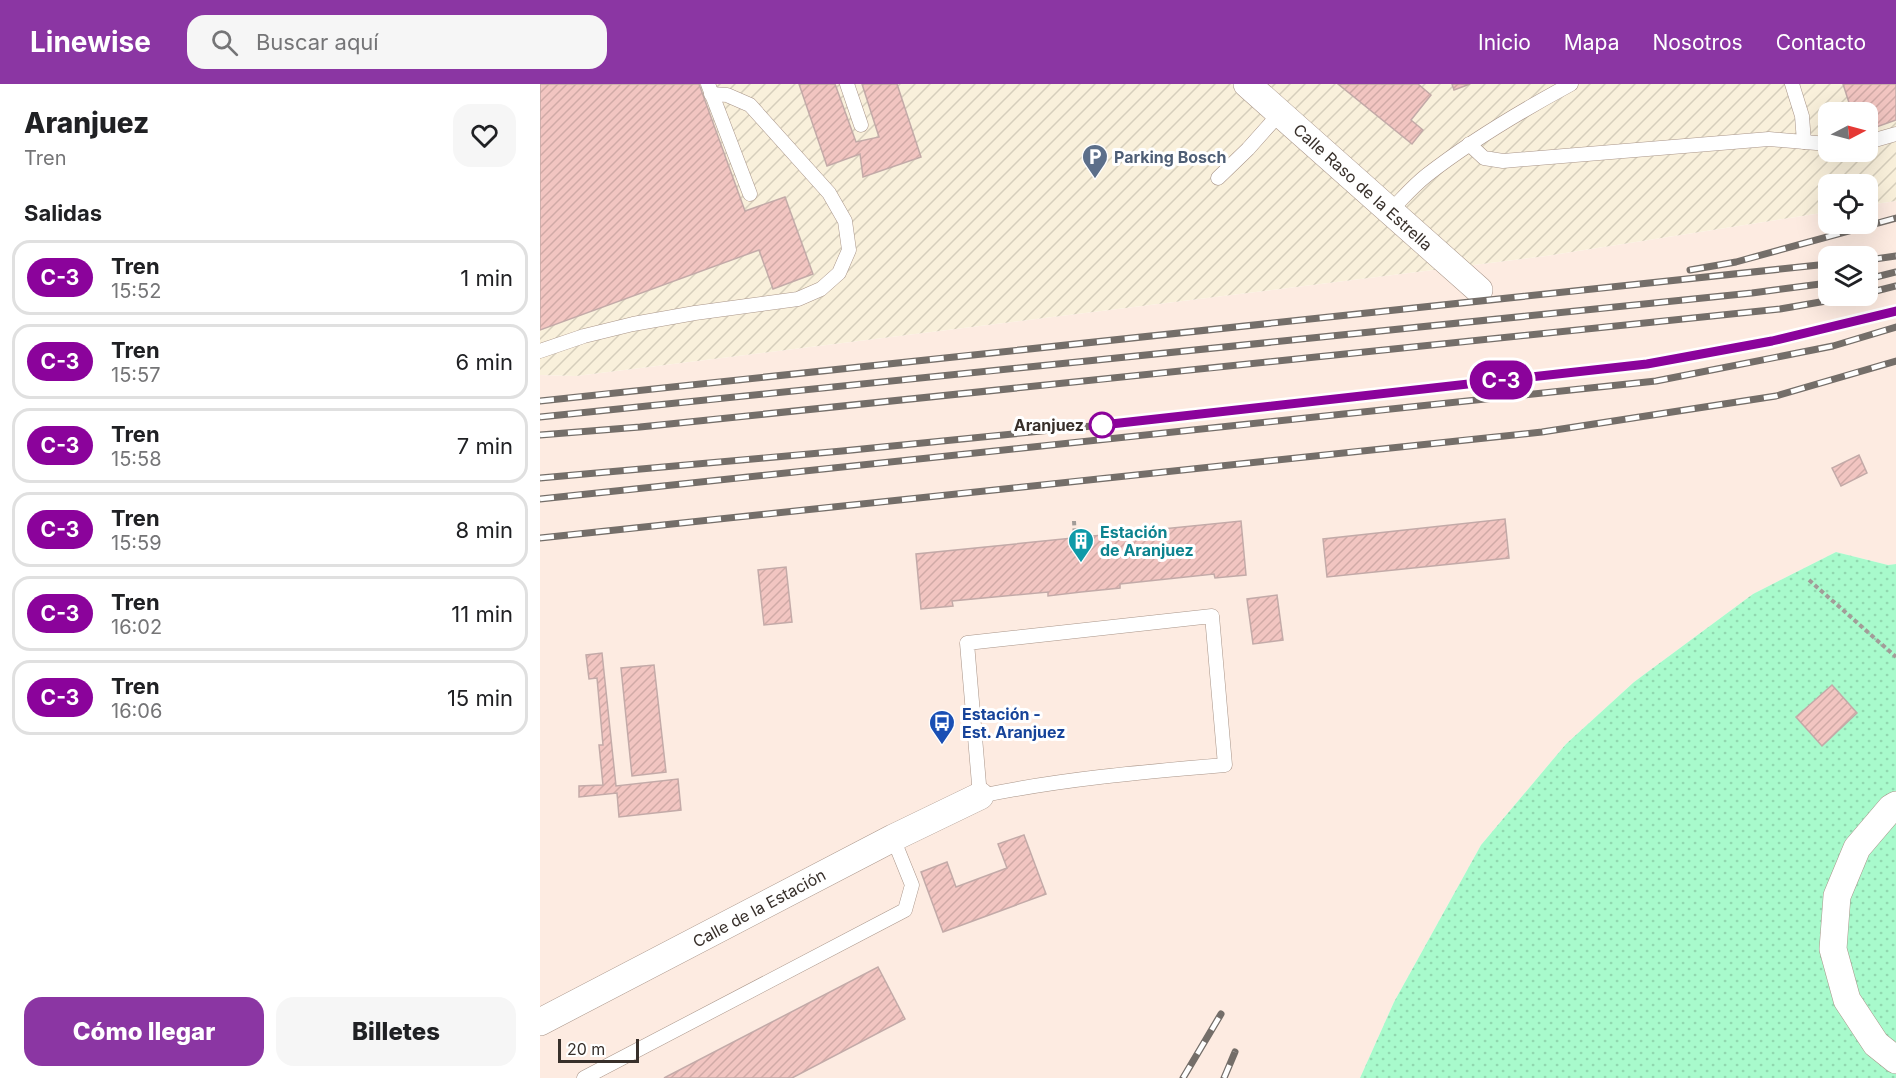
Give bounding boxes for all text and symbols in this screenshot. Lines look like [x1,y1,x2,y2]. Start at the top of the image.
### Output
search box [187,15,607,69]
text: Linewise [30,25,151,59]
icon: search [208,26,241,59]
text: Buscar aquí [256,29,379,55]
text: Inicio [1478,30,1531,55]
text: Mapa [1564,30,1619,55]
text: Nosotros [1652,30,1743,55]
text: Contacto [1776,30,1866,55]
north arrow [1818,102,1878,162]
map controls [1818,102,1878,306]
button: heart [453,104,516,167]
text: Aranjuez [24,106,149,140]
street label: Calle Raso de la Estrella [1289,119,1437,255]
parking icon: Parking Bosch [1080,142,1110,180]
text: Tren [24,146,66,170]
place label: Parking Bosch [1114,147,1226,167]
button: locate [1818,174,1878,234]
text: Salidas [24,200,102,226]
button: layers [1818,246,1878,306]
text: Tren [111,253,160,279]
text: C-3 [41,265,79,290]
text: 1 min [460,265,513,291]
text: 15:52 [111,279,161,303]
text: Tren [111,337,160,363]
text: C-3 [41,349,79,374]
text: 6 min [456,349,513,375]
line badge: C-3 [1466,360,1536,400]
text: 15:57 [111,363,161,387]
text: C-3 [1482,368,1520,393]
marker: Aranjuez [1089,412,1115,438]
place label: Aranjuez [1014,415,1084,435]
text: Tren [111,421,160,447]
text: C-3 [41,433,79,458]
text: 7 min [457,433,513,459]
text: 15:58 [111,447,162,471]
text: Tren [111,505,160,531]
text: C-3 [41,517,79,542]
text: 8 min [456,517,513,543]
place label: Estación de Aranjuez [1100,522,1194,560]
building icon: Estación de Aranjuez [1066,526,1096,564]
text: 15:59 [111,531,162,555]
text: Tren [111,589,160,615]
text: C-3 [41,601,79,626]
text: 11 min [451,601,513,627]
text: 16:02 [111,615,162,639]
text: Tren [111,673,160,699]
text: C-3 [41,685,79,710]
text: 15 min [447,685,513,711]
text: 16:06 [111,699,162,723]
place label: Estación - Est. Aranjuez [962,704,1065,742]
bus stop icon: Estación - Est. Aranjuez [927,708,957,746]
street label: Calle de la Estación [689,865,829,951]
button: Cómo llegar [24,997,264,1066]
button: Billetes [276,997,516,1066]
scale bar [558,1036,639,1064]
text: 20 m [567,1039,605,1059]

